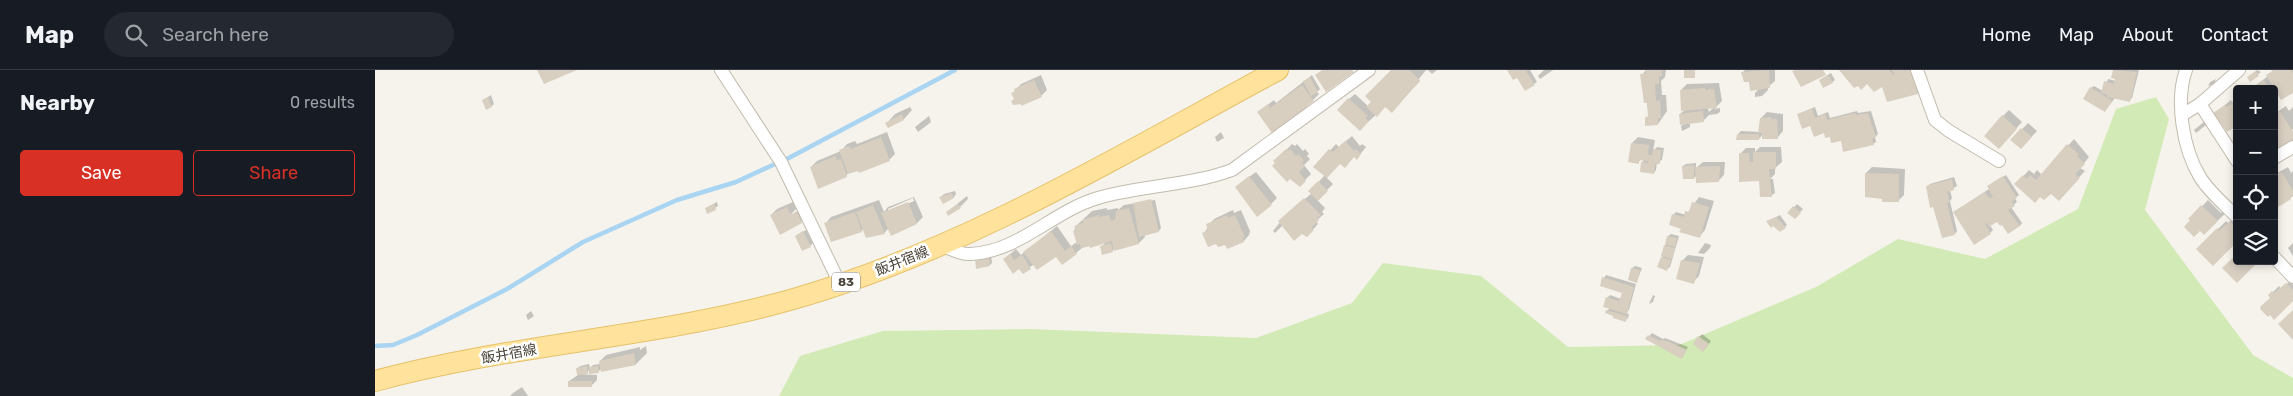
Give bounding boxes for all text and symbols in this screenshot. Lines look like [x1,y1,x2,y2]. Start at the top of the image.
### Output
search box [104,12,454,57]
text: Map [25,21,74,49]
icon: search [122,21,150,49]
text: Search here [162,23,269,46]
text: Home [1982,24,2031,46]
text: Map [2059,24,2094,46]
text: About [2122,24,2173,46]
text: Contact [2201,24,2268,46]
map controls [2233,85,2278,265]
button: + [2233,85,2278,130]
text: Nearby [20,90,95,115]
text: 0 results [290,93,355,112]
button: − [2233,130,2278,175]
button: Save [20,150,183,196]
button: Share [193,150,355,196]
button: locate [2233,175,2278,220]
button: layers [2233,220,2278,265]
street label: 飯井宿線 [873,243,931,279]
road number: 83 [832,272,860,292]
street label: 飯井宿線 [480,341,538,367]

